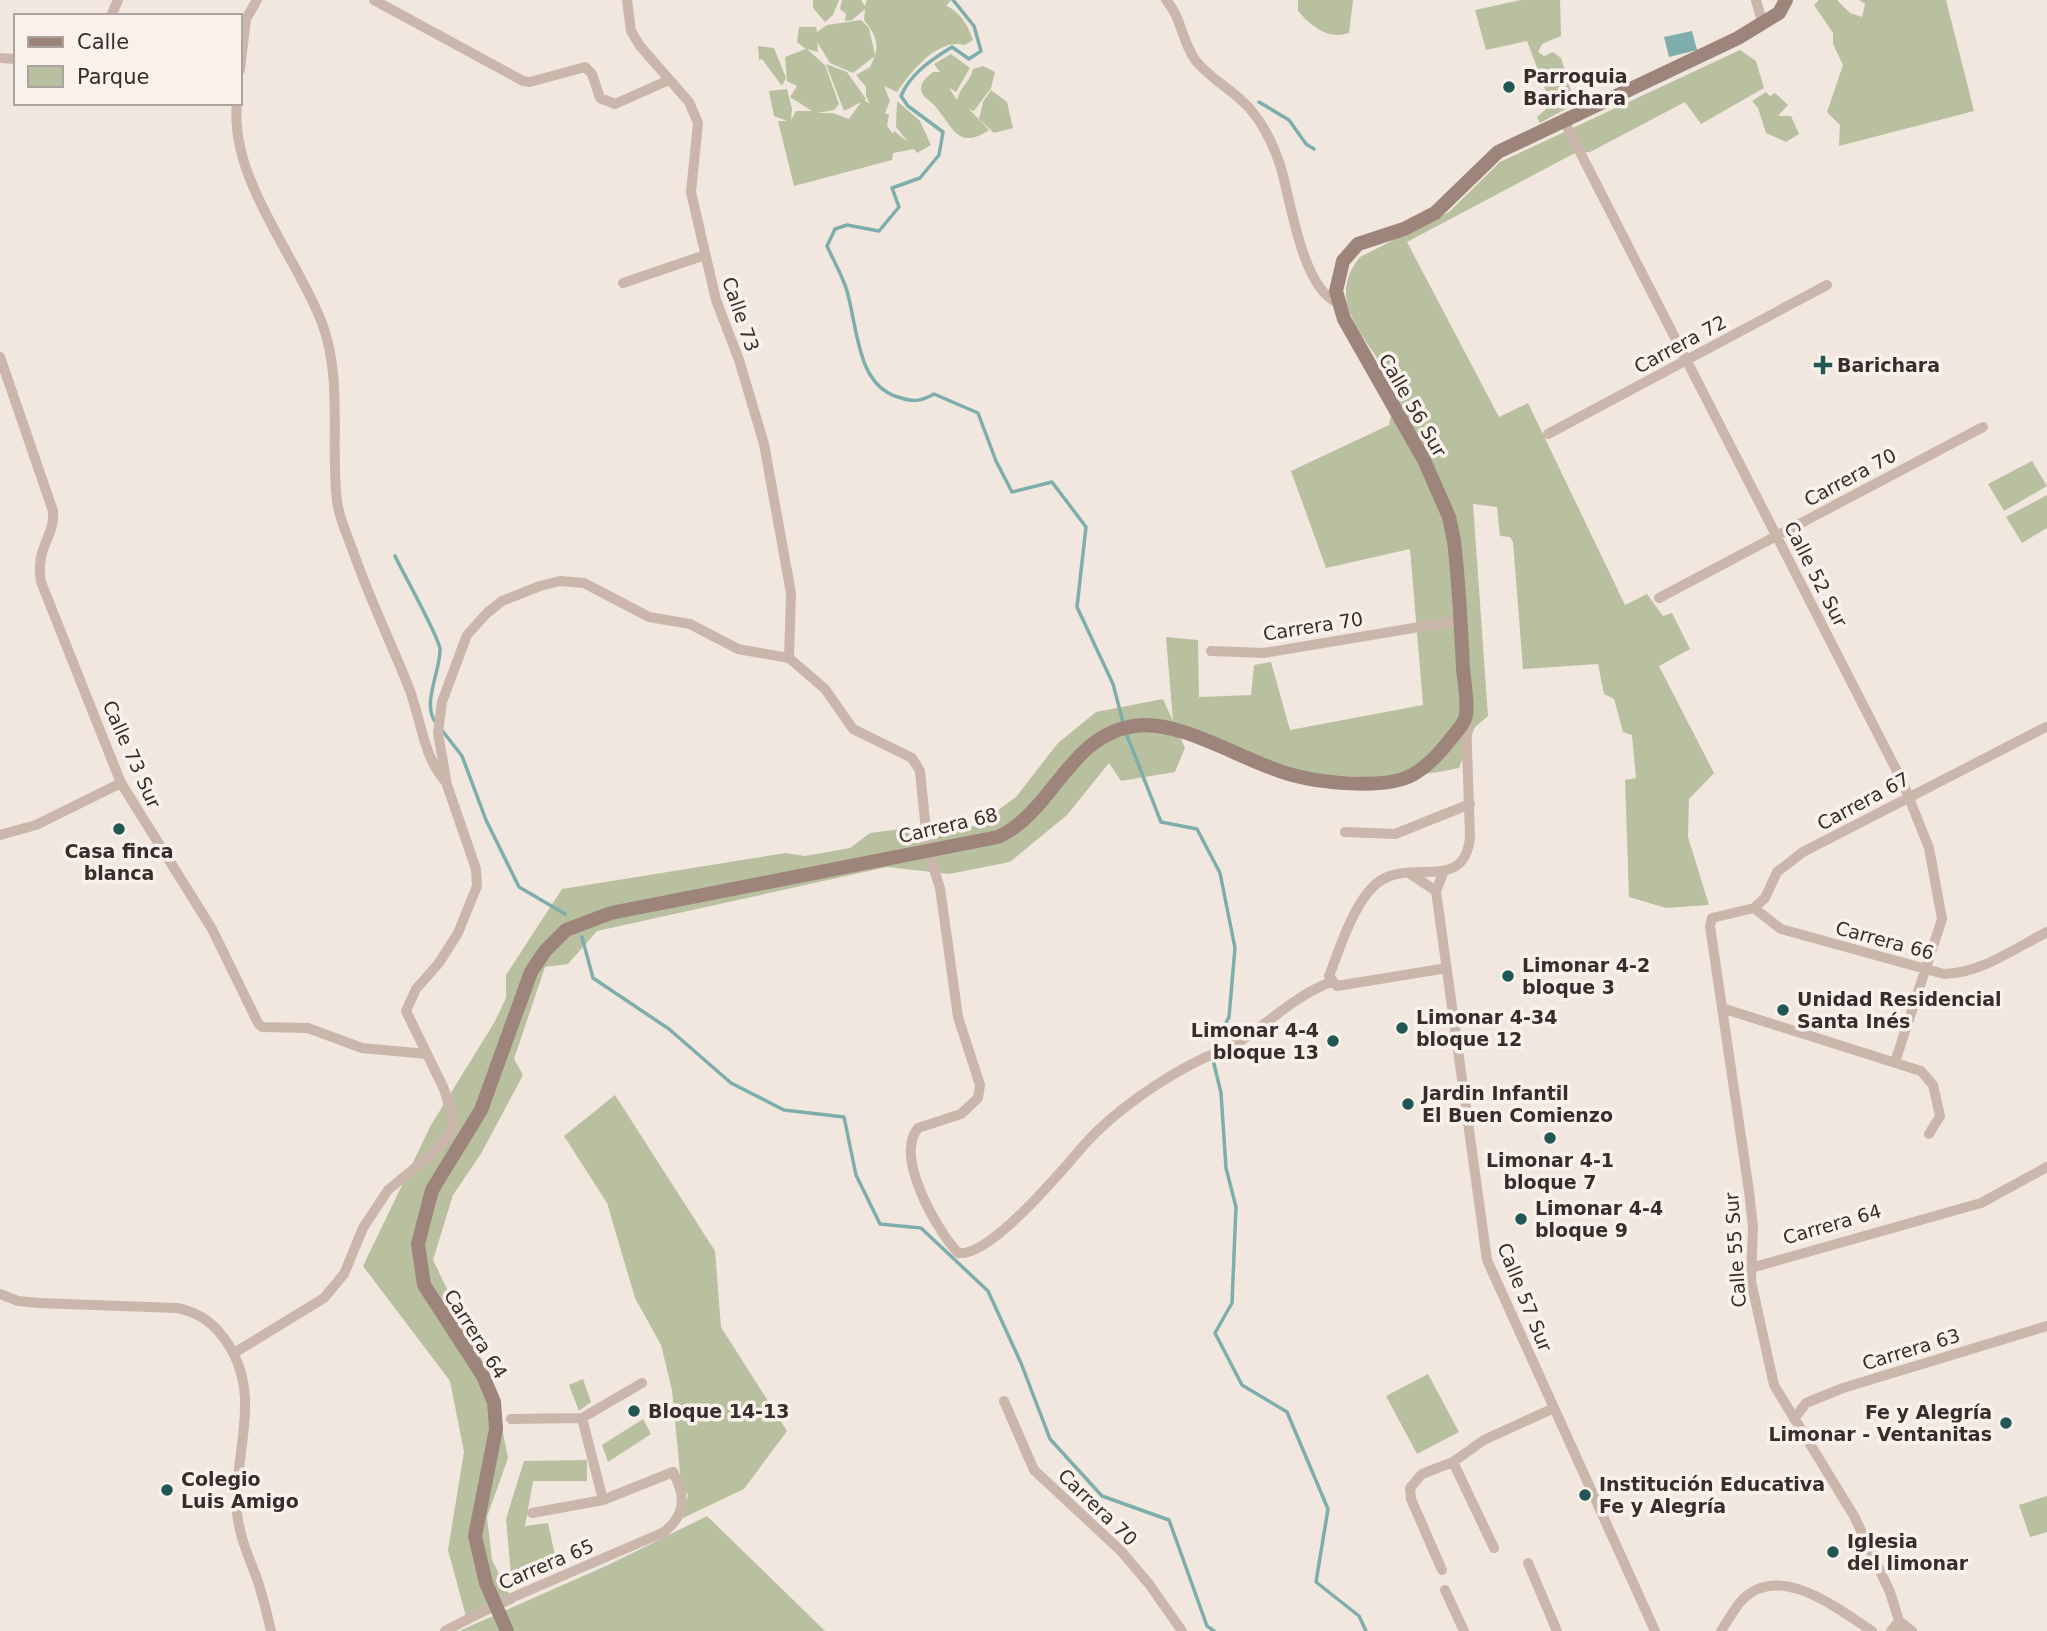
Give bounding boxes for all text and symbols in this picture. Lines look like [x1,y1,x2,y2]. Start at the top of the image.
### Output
legend [14,14,242,105]
text: Calle [77,30,129,54]
text: Parque [77,65,149,89]
place label: Parroquia Barichara [1523,65,1628,109]
marker: Parroquia Barichara [1501,79,1517,95]
street label: Calle 73 [718,274,764,354]
street label: Carrera 72 [1630,311,1730,377]
street label: Calle 56 Sur [1375,350,1451,461]
place label: Barichara [1837,354,1940,376]
marker: Barichara [1815,357,1831,373]
street label: Carrera 70 [1800,444,1900,510]
street label: Calle 52 Sur [1780,518,1852,631]
street label: Carrera 70 [1261,607,1365,645]
street label: Calle 73 Sur [98,697,166,811]
street label: Carrera 67 [1813,768,1913,834]
street label: Carrera 68 [896,803,1000,847]
marker: Casa finca blanca [111,821,127,837]
place label: Casa finca blanca [64,840,174,884]
street label: Carrera 66 [1833,916,1937,964]
place label: Limonar 4-2 bloque 3 [1522,954,1650,998]
marker: Limonar 4-2 bloque 3 [1500,968,1516,984]
place label: Unidad Residencial Santa Inés [1797,988,2002,1032]
marker: Unidad Residencial Santa Inés [1775,1002,1791,1018]
place label: Limonar 4-34 bloque 12 [1416,1006,1557,1050]
place label: Limonar 4-4 bloque 13 [1191,1019,1319,1063]
marker: Limonar 4-34 bloque 12 [1394,1020,1410,1036]
marker: Limonar 4-4 bloque 13 [1325,1033,1341,1049]
place label: Jardin Infantil El Buen Comienzo [1420,1082,1613,1126]
marker: Jardin Infantil El Buen Comienzo [1400,1096,1416,1112]
marker: Limonar 4-1 bloque 7 [1542,1130,1558,1146]
place label: Limonar 4-1 bloque 7 [1486,1149,1614,1193]
street label: Calle 55 Sur [1720,1192,1750,1308]
place label: Limonar 4-4 bloque 9 [1535,1197,1663,1241]
street label: Carrera 64 [1780,1199,1884,1249]
marker: Limonar 4-4 bloque 9 [1513,1211,1529,1227]
street label: Calle 57 Sur [1493,1239,1557,1355]
street label: Carrera 64 [440,1285,512,1383]
street label: Carrera 63 [1859,1324,1963,1374]
place label: Bloque 14-13 [648,1400,789,1422]
place label: Fe y Alegría Limonar - Ventanitas [1768,1401,1992,1445]
marker: Bloque 14-13 [626,1403,642,1419]
marker: Fe y Alegría Limonar - Ventanitas [1998,1415,2014,1431]
street label: Carrera 70 [1054,1464,1142,1550]
place label: Colegio Luis Amigo [181,1468,299,1512]
place label: Institución Educativa Fe y Alegría [1599,1473,1825,1517]
marker: Colegio Luis Amigo [159,1482,175,1498]
marker: Institución Educativa Fe y Alegría [1577,1487,1593,1503]
place label: Iglesia del limonar [1847,1530,1969,1574]
street label: Carrera 65 [495,1534,597,1594]
marker: Iglesia del limonar [1825,1544,1841,1560]

